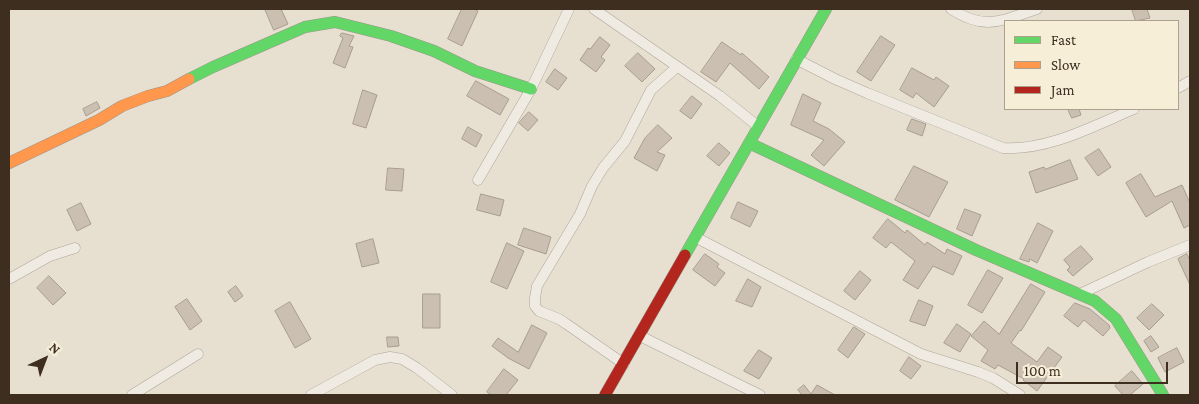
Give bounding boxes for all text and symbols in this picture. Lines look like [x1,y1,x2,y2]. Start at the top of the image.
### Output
legend [1004,20,1179,110]
text: Fast [1051,32,1076,48]
text: Slow [1051,57,1080,73]
text: Jam [1051,82,1074,98]
north arrow [20,334,70,384]
text: N [46,339,64,357]
scale bar [1019,352,1172,384]
text: 100 m [1024,363,1061,379]

